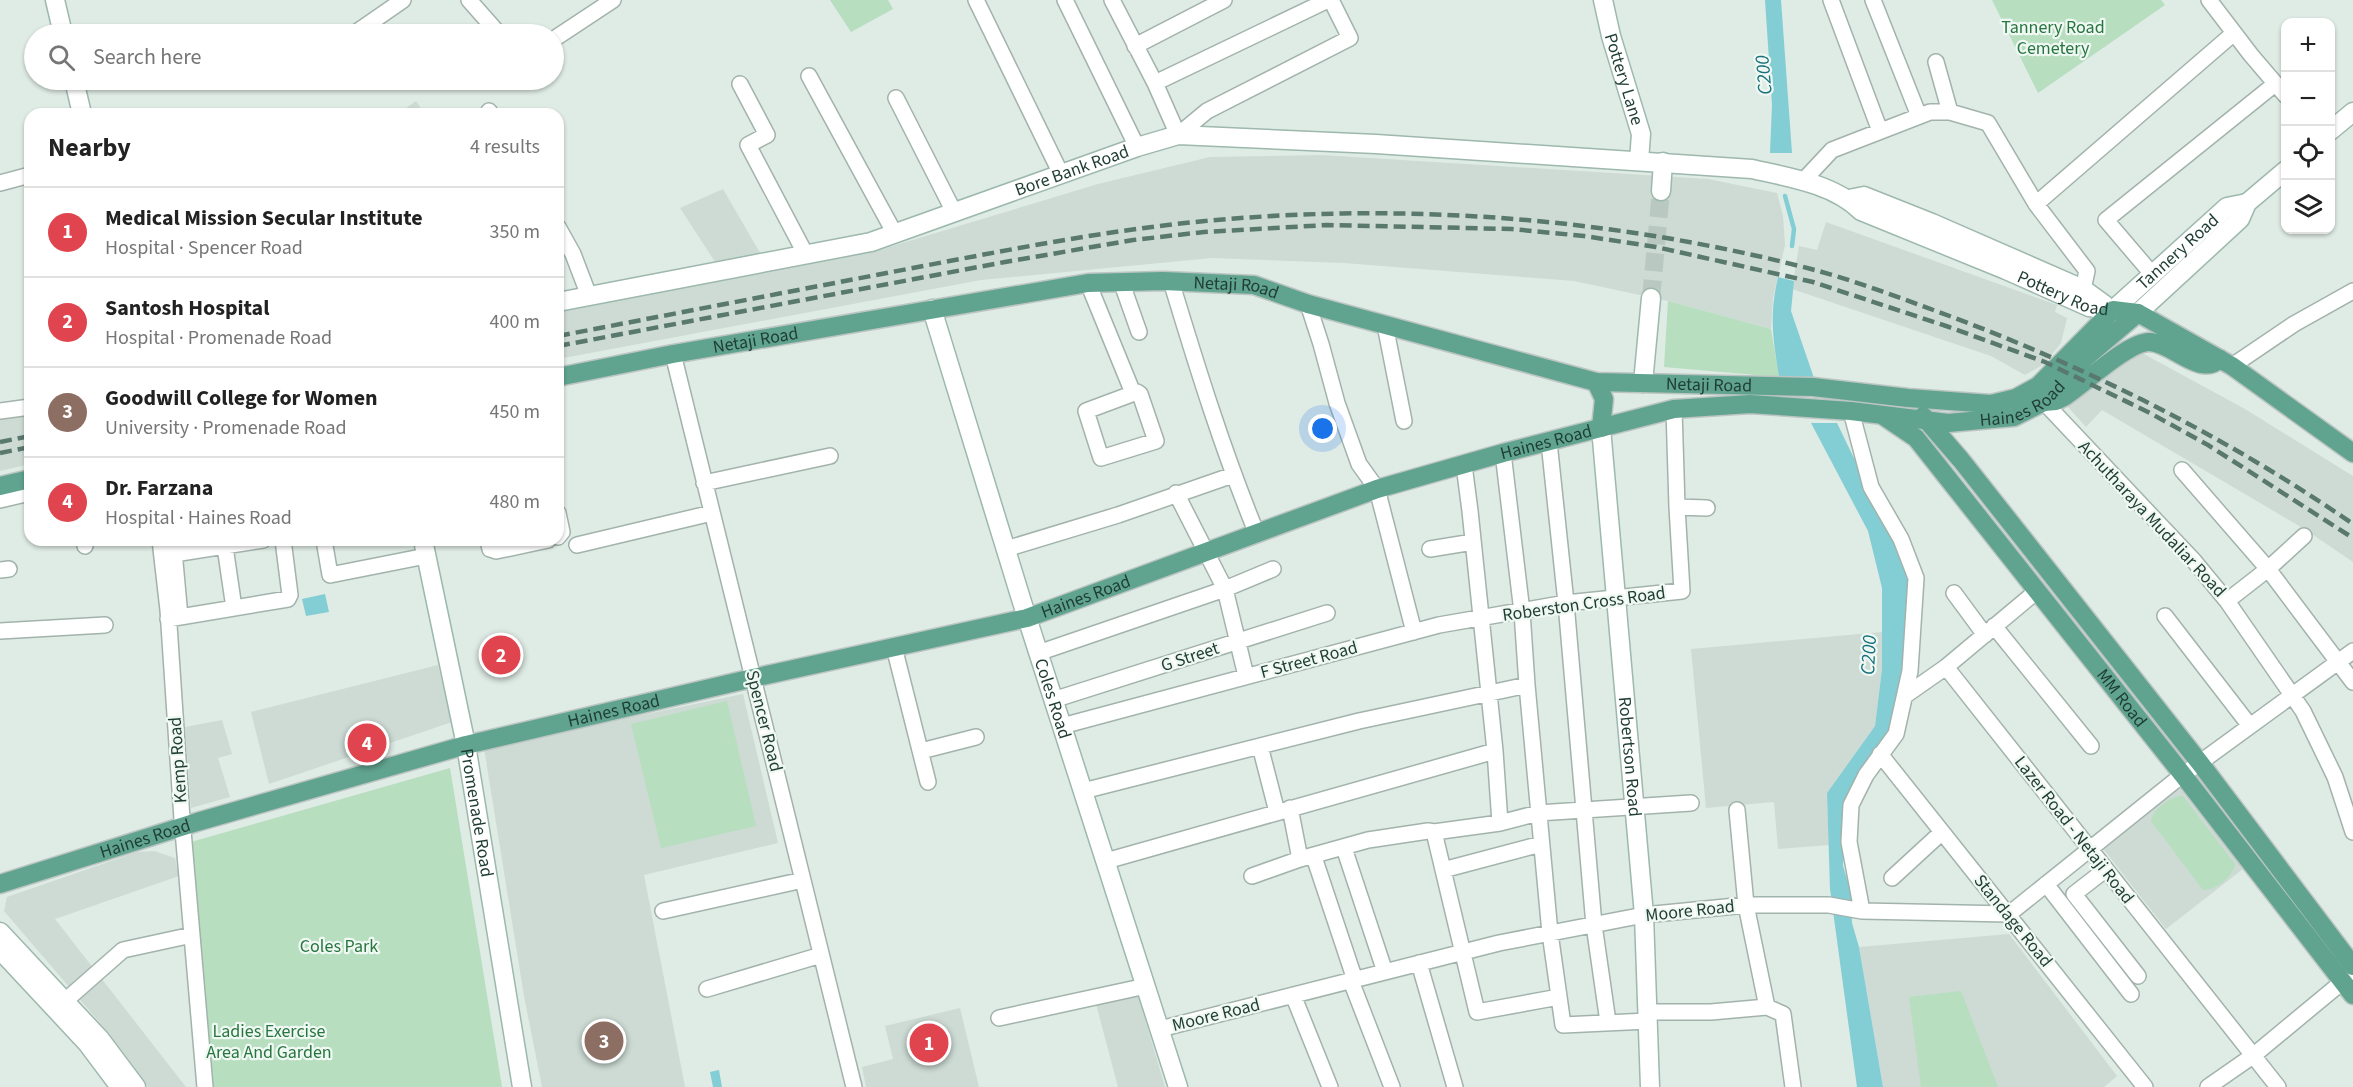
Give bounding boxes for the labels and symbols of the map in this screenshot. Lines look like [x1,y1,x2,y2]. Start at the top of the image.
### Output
park label: Tannery Road Cemetery [2001,15,2105,61]
street label: Pottery Lane [1598,30,1650,128]
water label: C200 [1748,54,1780,96]
street label: Bore Bank Road [1011,138,1132,202]
street label: Tannery Road [2131,208,2224,296]
street label: Pottery Road [2013,264,2110,322]
street label: Netaji Road [1193,270,1282,305]
street label: Netaji Road [711,320,800,359]
street label: Netaji Road [1665,371,1752,398]
street label: Haines Road [1978,375,2071,433]
your location [1308,414,1337,443]
street label: Haines Road [1497,418,1595,466]
street label: Achutharaya Mudaliar Road [2072,435,2232,603]
street label: Haines Road [1037,568,1134,624]
street label: Roberston Cross Road [1501,580,1667,628]
pin: 2 [482,632,520,678]
water label: C200 [1854,634,1884,676]
street label: F Street Road [1258,635,1360,685]
street label: G Street [1158,636,1222,678]
street label: Coles Road [1028,655,1078,742]
street label: MM Road [2091,663,2153,732]
street label: Spencer Road [739,668,789,774]
street label: Haines Road [565,688,662,733]
street label: Robertson Road [1612,696,1648,818]
street label: Kemp Road [163,716,193,804]
pin: 4 [348,720,386,766]
street label: Promenade Road [454,746,500,879]
street label: Lazer Road - Netaji Road [2008,751,2140,909]
street label: Haines Road [96,812,194,864]
street label: Standage Road [1968,869,2058,973]
street label: Moore Road [1644,894,1736,928]
park label: Coles Park [300,934,378,959]
street label: Moore Road [1169,992,1263,1038]
pin: 3 [584,1018,624,1064]
park label: Ladies Exercise Area And Garden [206,1019,332,1065]
pin: 1 [910,1020,948,1066]

